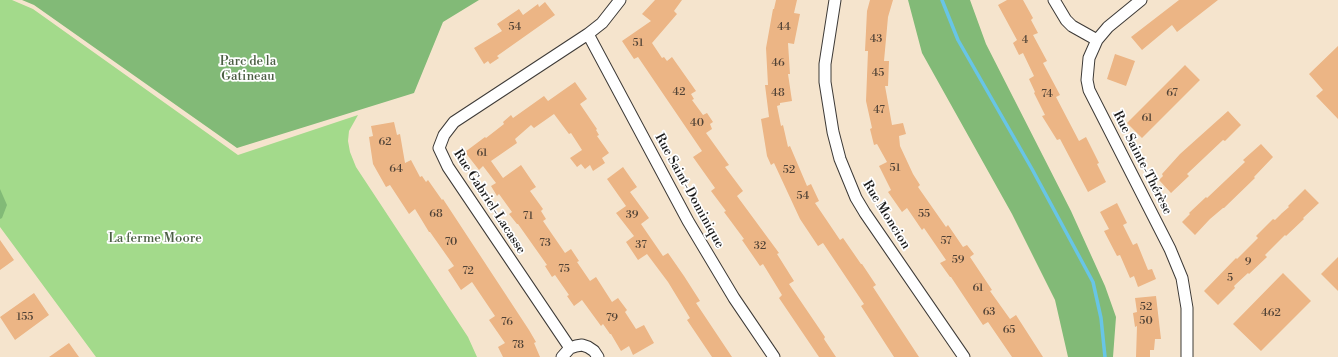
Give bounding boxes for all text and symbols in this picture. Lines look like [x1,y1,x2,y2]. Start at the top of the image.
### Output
house number: 54 [509,20,521,34]
house number: 44 [777,20,791,34]
house number: 43 [870,32,882,46]
house number: 4 [1022,33,1028,47]
house number: 51 [633,36,643,50]
park label: Parc de la Gatineau [220,54,276,85]
house number: 46 [771,56,785,70]
house number: 45 [872,66,884,80]
house number: 42 [673,85,685,99]
house number: 48 [771,86,785,100]
house number: 67 [1166,86,1178,100]
house number: 74 [1041,87,1053,101]
house number: 47 [873,103,885,117]
street label: Rue Sainte-Thérèse [1109,109,1175,217]
house number: 61 [1141,111,1153,125]
house number: 40 [690,116,704,130]
street label: Rue Saint-Dominique [651,131,727,251]
house number: 62 [379,135,391,149]
house number: 61 [476,146,488,160]
street label: Rue Gabriel-Lacasse [449,147,529,257]
house number: 51 [890,161,900,175]
house number: 64 [389,162,403,176]
house number: 52 [783,163,795,177]
street label: Rue Moncion [859,178,913,252]
house number: 54 [797,189,809,203]
house number: 68 [429,207,443,221]
house number: 55 [918,207,930,221]
house number: 39 [626,208,638,222]
house number: 71 [523,209,533,223]
park label: La ferme Moore [108,231,202,247]
house number: 57 [940,234,952,248]
house number: 70 [445,235,457,249]
house number: 73 [539,236,551,250]
house number: 37 [635,238,647,252]
house number: 32 [754,239,766,253]
house number: 59 [952,253,964,267]
house number: 9 [1245,255,1251,269]
house number: 75 [558,262,570,276]
house number: 72 [462,264,474,278]
house number: 5 [1227,271,1233,285]
house number: 61 [972,281,984,295]
house number: 52 [1140,300,1152,314]
house number: 63 [983,305,995,319]
house number: 462 [1261,306,1281,320]
house number: 155 [17,310,33,324]
house number: 79 [606,311,618,325]
house number: 50 [1139,314,1153,328]
house number: 76 [501,315,513,329]
house number: 65 [1003,323,1015,337]
house number: 78 [512,338,524,352]

